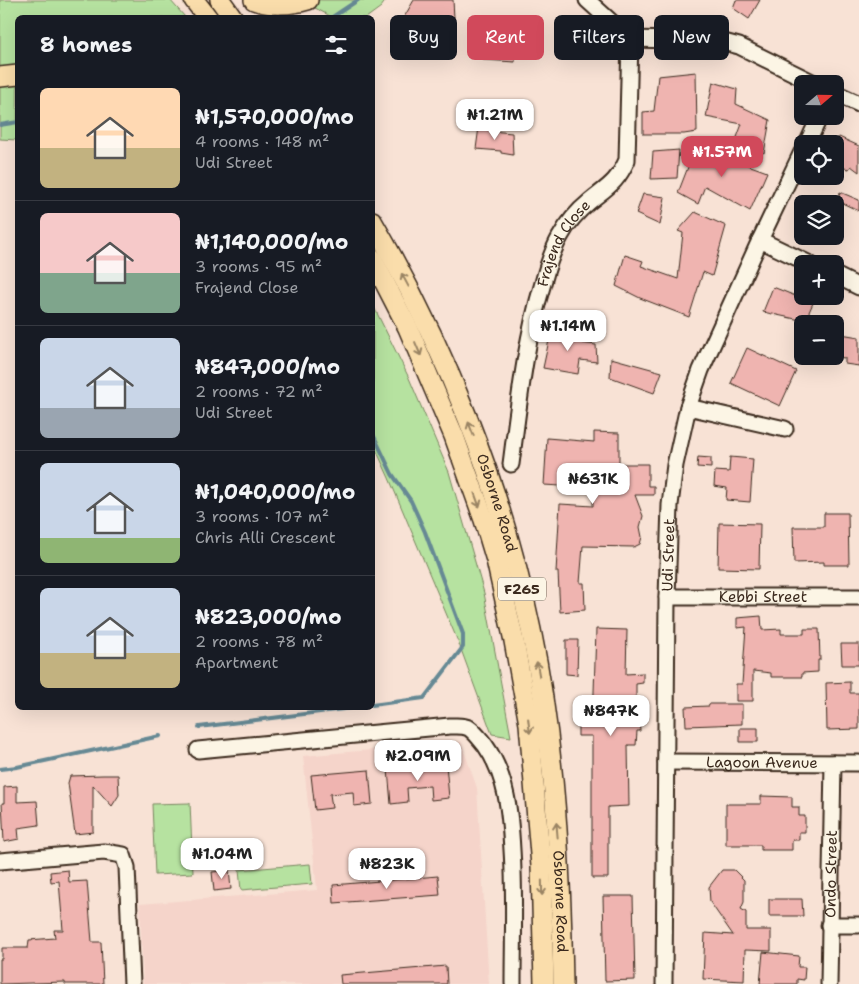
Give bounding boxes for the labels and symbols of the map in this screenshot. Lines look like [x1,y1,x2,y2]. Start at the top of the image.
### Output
north arrow [794,75,844,125]
pin: ₦1.21M [454,98,536,141]
pin: ₦1.57M [681,136,763,178]
street label: Frajend Close [532,195,595,289]
one-way arrow [400,273,410,288]
pin: ₦1.14M [527,310,609,352]
one-way arrow [413,341,423,356]
one-way arrow [466,422,475,437]
street label: Osborne Road [472,451,522,555]
pin: ₦631K [558,462,628,505]
one-way arrow [473,492,482,507]
street label: Udi Street [657,518,680,592]
road number: F265 [498,578,546,600]
street label: Kebbi Street [719,587,807,607]
one-way arrow [533,661,543,677]
pin: ₦847K [576,694,646,737]
one-way arrow [524,718,534,734]
pin: ₦2.09M [377,740,459,782]
street label: Lagoon Avenue [706,752,818,773]
one-way arrow [552,823,561,839]
street label: Ondo Street [820,830,842,918]
pin: ₦1.04M [181,838,263,880]
pin: ₦823K [352,848,422,890]
street label: Osborne Road [548,850,572,953]
one-way arrow [537,880,547,896]

